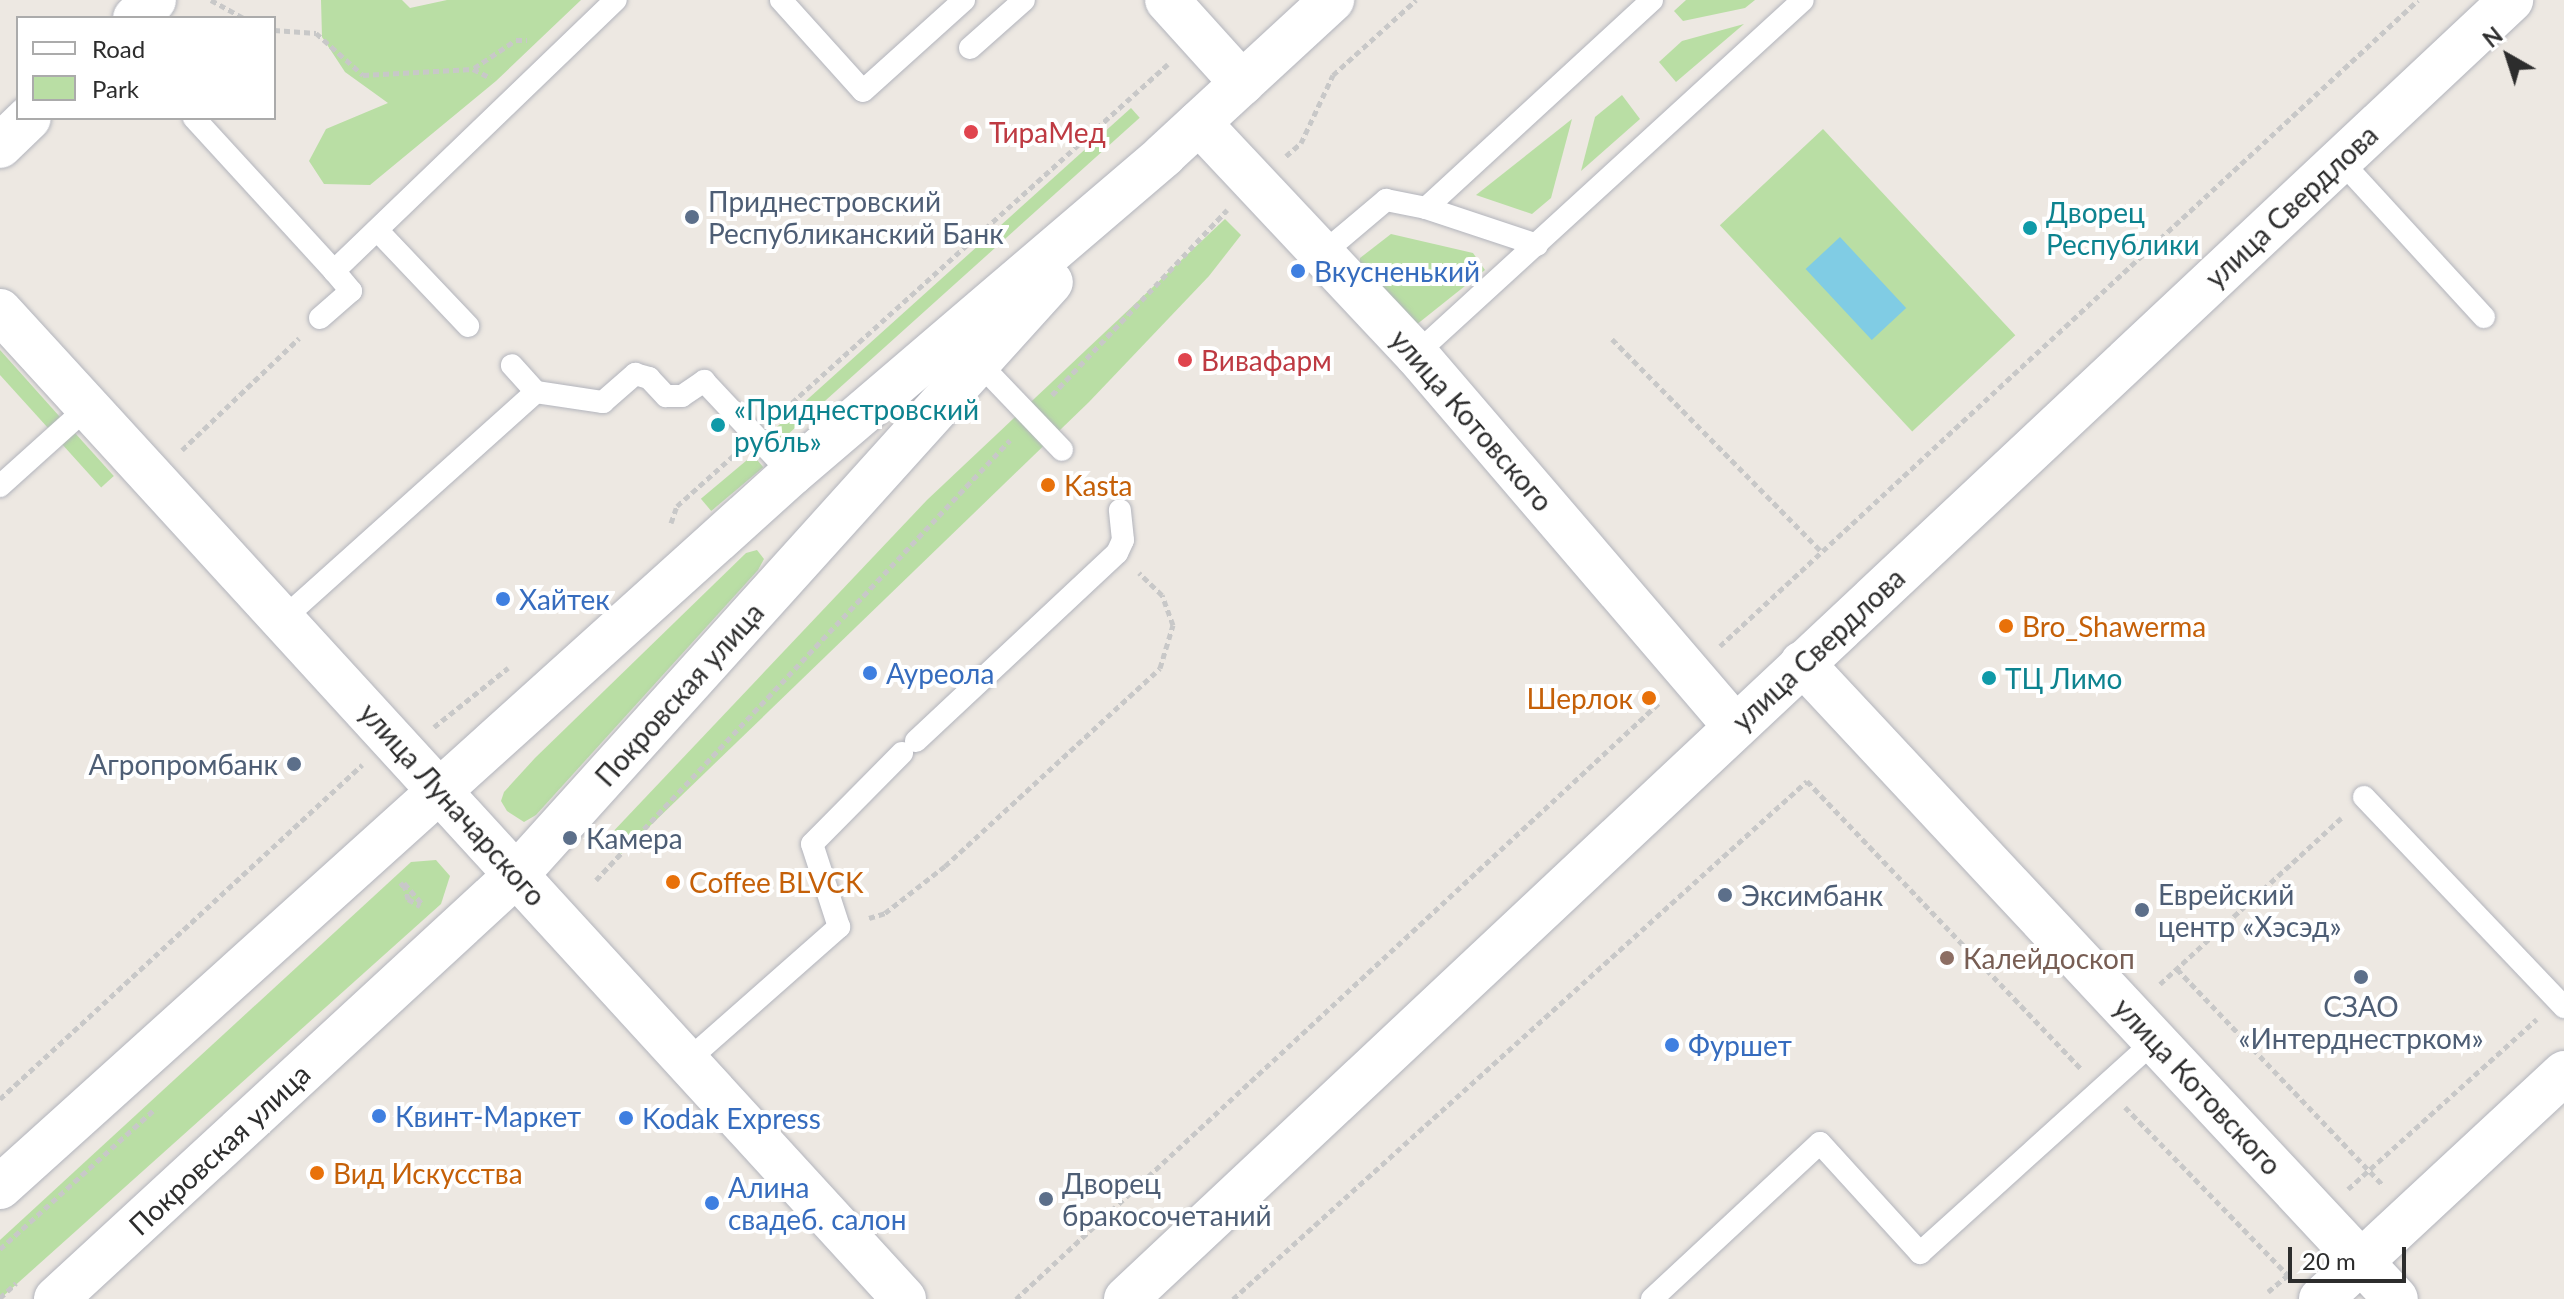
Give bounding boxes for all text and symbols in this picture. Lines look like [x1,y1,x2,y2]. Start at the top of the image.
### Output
legend [16,16,276,120]
north arrow [2468,16,2548,96]
text: N [2477,21,2508,53]
text: Road [92,34,145,63]
text: Park [92,74,139,103]
place label: ТираМед [989,115,1106,149]
street label: улица Свердлова [2198,118,2384,294]
marker: ТираМед [960,121,982,143]
place label: Приднестровский Республиканский Банк [708,184,1004,250]
place label: Дворец Республики [2046,195,2199,261]
marker: Приднестровский Республиканский Банк [683,208,701,226]
marker: Дворец Республики [2021,219,2039,237]
place label: Вкусненький [1314,254,1480,288]
marker: Вкусненький [1289,262,1307,280]
street label: улица Котовского [1384,322,1560,518]
place label: Вивафарм [1201,343,1332,377]
marker: Вивафарм [1176,351,1194,369]
place label: «Приднестровский рубль» [734,392,979,458]
marker: «Приднестровский рубль» [709,416,727,434]
place label: Kasta [1064,468,1132,502]
marker: Kasta [1039,476,1057,494]
street label: улица Свердлова [1725,561,1911,737]
place label: Хайтек [519,582,610,616]
marker: Хайтек [494,590,512,608]
street label: Покровская улица [588,595,770,793]
place label: Bro_Shawerma [2022,609,2206,643]
marker: Bro_Shawerma [1997,617,2015,635]
place label: Ауреола [886,656,994,690]
place label: ТЦ Лимо [2005,661,2122,695]
marker: Ауреола [861,664,879,682]
marker: ТЦ Лимо [1980,669,1998,687]
place label: Шерлок [1527,681,1633,715]
marker: Шерлок [1640,689,1658,707]
street label: улица Луначарского [353,696,553,912]
place label: Агропромбанк [88,747,278,781]
marker: Агропромбанк [285,755,303,773]
place label: Камера [586,821,683,855]
marker: Камера [561,829,579,847]
place label: Coffee BLVCK [689,865,864,899]
marker: Coffee BLVCK [664,873,682,891]
place label: Еврейский центр «Хэсэд» [2158,877,2341,943]
place label: Эксимбанк [1741,878,1883,912]
marker: Эксимбанк [1716,886,1734,904]
marker: Еврейский центр «Хэсэд» [2133,901,2151,919]
place label: Калейдоскоп [1963,941,2135,975]
marker: Калейдоскоп [1938,949,1956,967]
marker: СЗАО «Интерднестрком» [2352,968,2370,986]
place label: СЗАО «Интерднестрком» [2238,989,2484,1055]
street label: улица Котовского [2107,990,2289,1182]
place label: Фуршет [1688,1028,1792,1062]
marker: Фуршет [1663,1036,1681,1054]
street label: Покровская улица [122,1057,316,1241]
place label: Квинт-Маркет [395,1099,581,1133]
place label: Kodak Express [642,1101,821,1135]
marker: Квинт-Маркет [370,1107,388,1125]
marker: Kodak Express [617,1109,635,1127]
place label: Вид Искусства [333,1156,523,1190]
marker: Вид Искусства [308,1164,326,1182]
place label: Дворец бракосочетаний [1062,1166,1272,1232]
place label: Алина свадеб. салон [728,1170,906,1236]
marker: Дворец бракосочетаний [1037,1190,1055,1208]
marker: Алина свадеб. салон [703,1194,721,1212]
scale bar [2292,1231,2410,1281]
text: 20 m [2302,1246,2356,1275]

